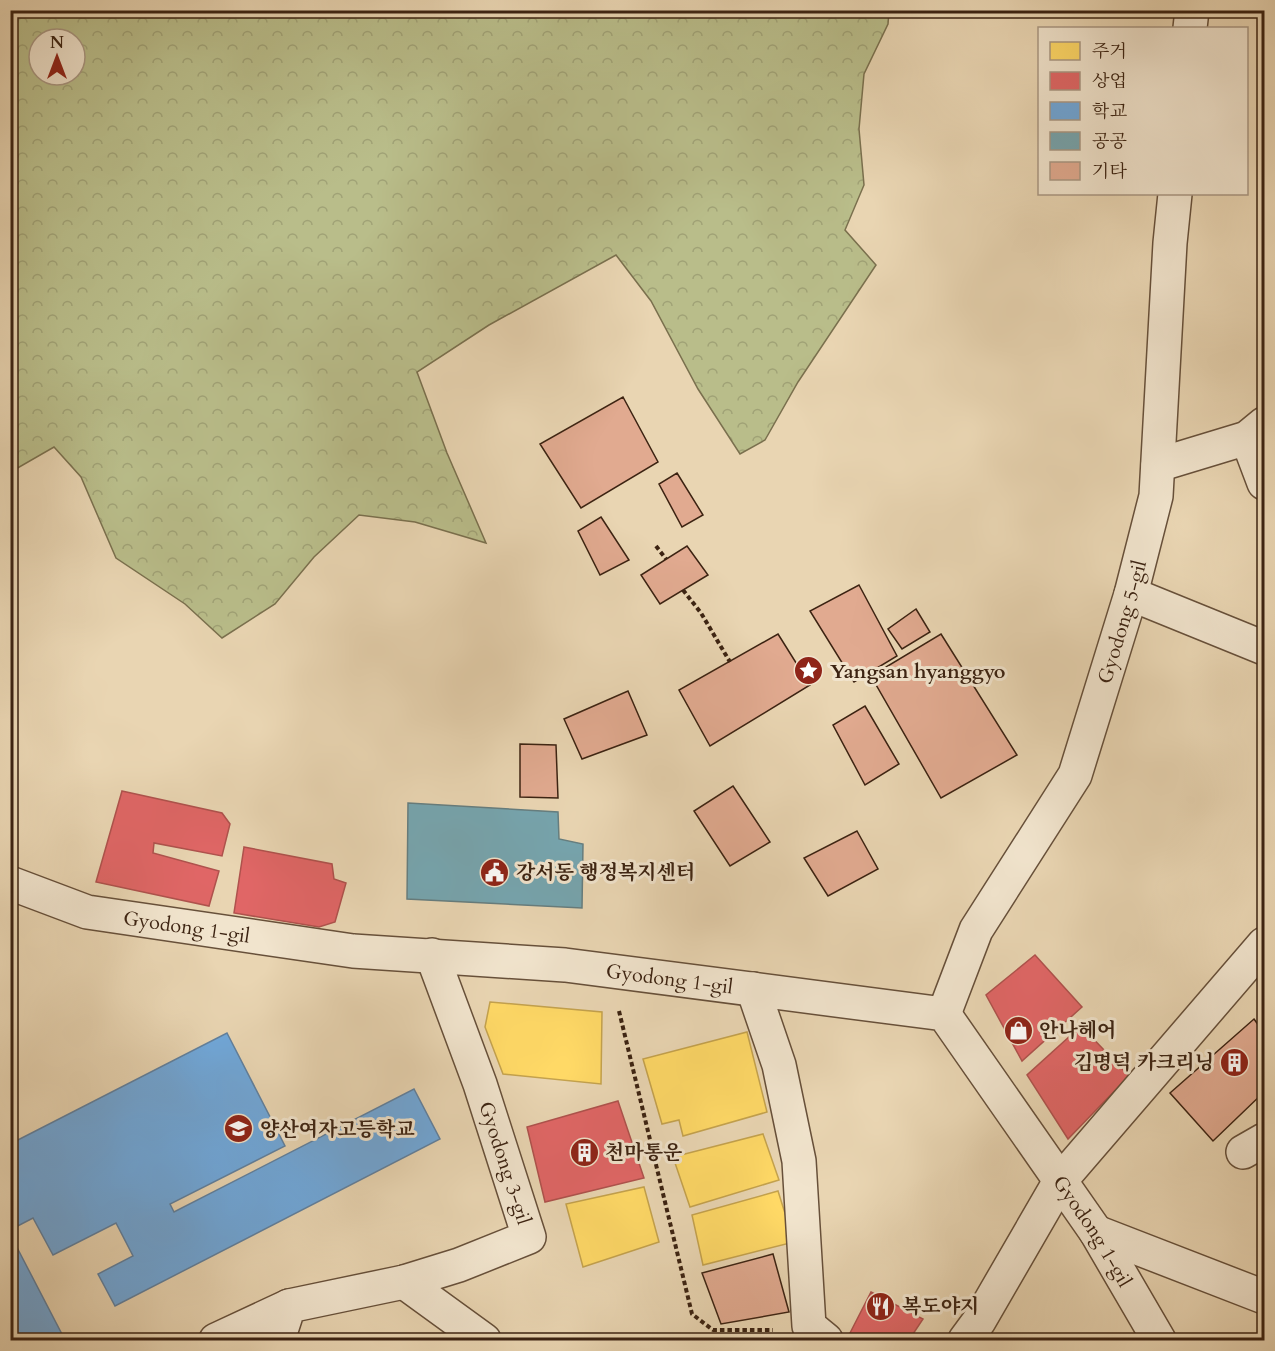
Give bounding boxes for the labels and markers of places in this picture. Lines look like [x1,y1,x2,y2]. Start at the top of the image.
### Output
place icon: Yangsan hyanggyo [793,655,825,687]
place label: Yangsan hyanggyo [830,658,1006,685]
public building icon: 강서동 행정복지센터 [479,856,511,888]
place label: 강서동 행정복지센터 [516,859,695,886]
shop icon: 안나헤어 [1002,1014,1034,1046]
place label: 안나헤어 [1039,1017,1116,1044]
building icon: 김명덕 카크리닝 [1219,1046,1251,1078]
place label: 김명덕 카크리닝 [1073,1049,1214,1076]
school or university icon: 양산여자고등학교 [223,1113,255,1145]
place label: 양산여자고등학교 [260,1116,415,1143]
building icon: 천마통운 [568,1136,600,1168]
place label: 천마통운 [605,1139,683,1166]
restaurant icon: 복도야지 [865,1290,897,1322]
place label: 복도야지 [902,1293,979,1320]

